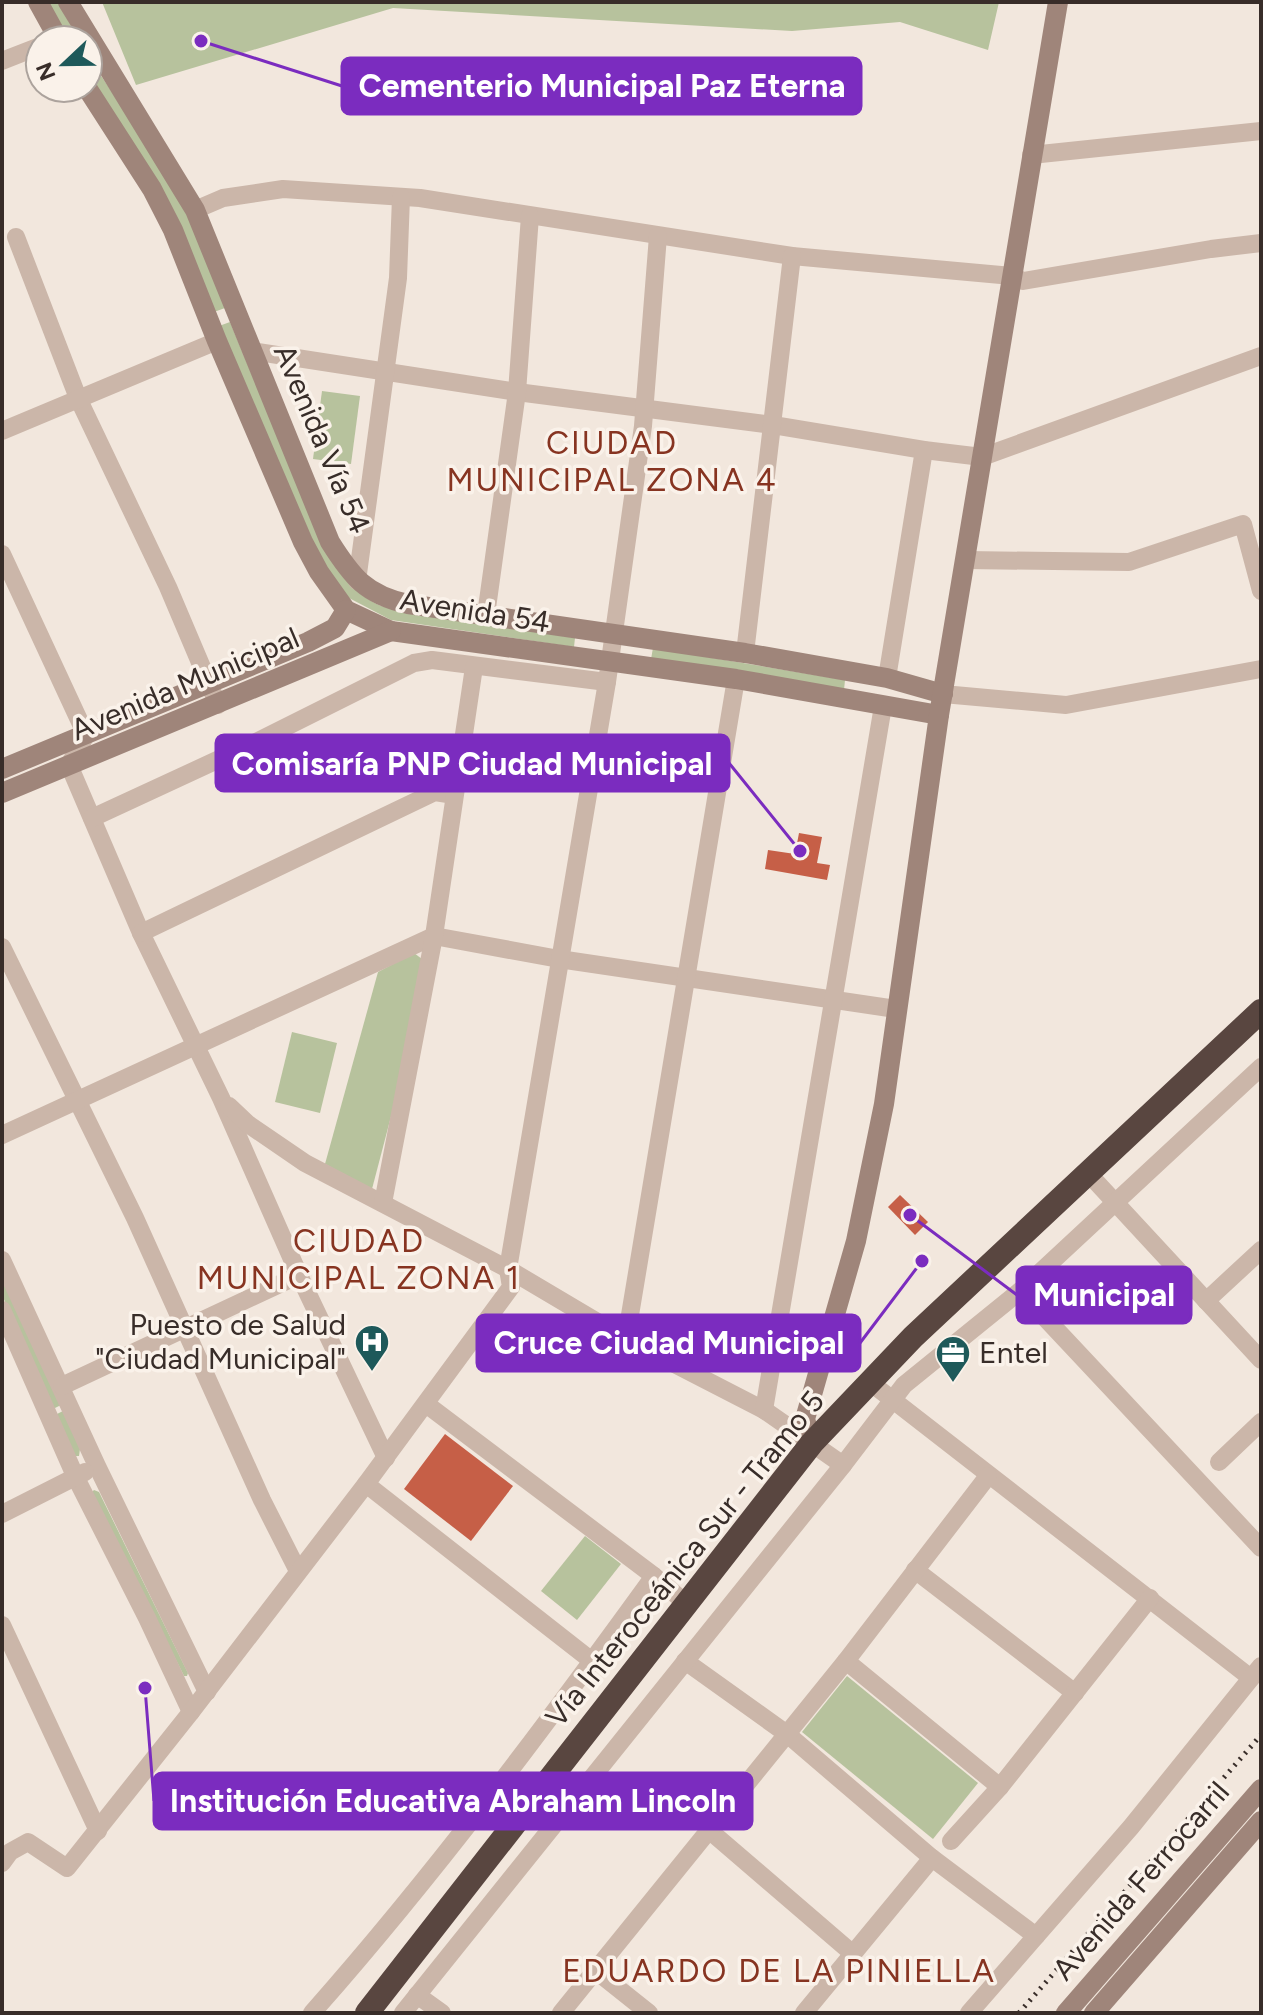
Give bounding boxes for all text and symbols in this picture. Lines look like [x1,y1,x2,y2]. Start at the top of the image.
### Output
north arrow [24,24,104,104]
text: N [30,58,62,84]
callout: Cementerio Municipal Paz Eterna [342,58,861,114]
text: Cementerio Municipal Paz Eterna [359,67,845,105]
street label: Avenida Vía 54 [266,339,379,539]
district label: CIUDAD MUNICIPAL ZONA 4 [446,424,778,499]
street label: Avenida 54 [397,580,553,641]
street label: Avenida Municipal [65,619,304,748]
callout: Comisaría PNP Ciudad Municipal [216,735,729,791]
text: Comisaría PNP Ciudad Municipal [232,745,712,783]
district label: CIUDAD MUNICIPAL ZONA 1 [197,1222,521,1297]
callout: Municipal [1017,1267,1191,1323]
text: Municipal [1033,1276,1175,1314]
place label: Puesto de Salud "Ciudad Municipal" [95,1306,346,1377]
callout: Cruce Ciudad Municipal [477,1315,860,1371]
hospital icon: Puesto de Salud "Ciudad Municipal" [353,1323,391,1373]
text: Cruce Ciudad Municipal [493,1324,845,1362]
office icon: Entel [934,1334,972,1384]
place label: Entel [979,1334,1048,1371]
street label: Vía Interoceánica Sur - Tramo 5 [537,1383,832,1734]
callout: Institución Educativa Abraham Lincoln [154,1773,752,1829]
street label: Avenida Ferrocarril [1044,1774,1237,1988]
text: Institución Educativa Abraham Lincoln [170,1782,736,1820]
district label: EDUARDO DE LA PINIELLA [562,1952,996,1990]

